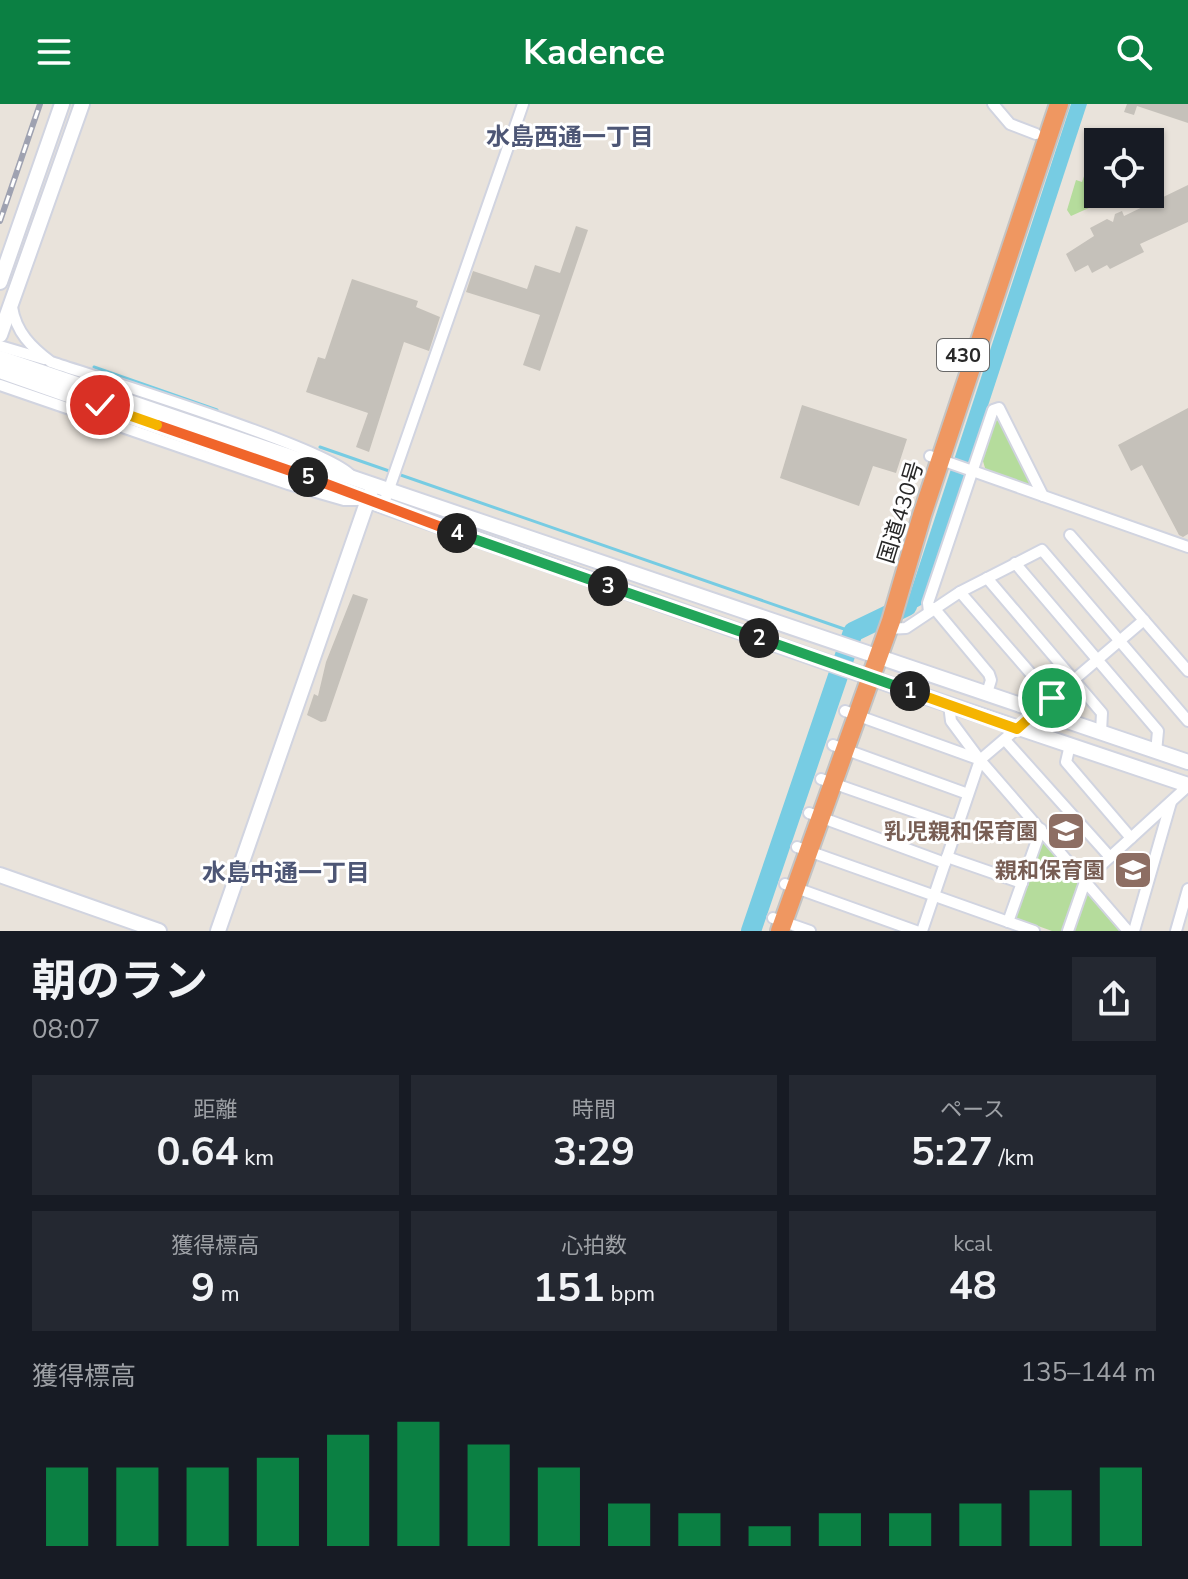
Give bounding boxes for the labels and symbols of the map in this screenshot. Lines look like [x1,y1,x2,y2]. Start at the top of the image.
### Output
district label: 水島西通一丁目 [486,121,654,153]
road number: 430 [937,339,989,371]
pin [66,371,134,439]
pin: 5 [288,457,328,497]
street label: 国道430号 [871,457,931,567]
pin: 4 [437,513,477,553]
pin: 3 [588,566,628,606]
pin: 2 [739,618,779,658]
pin [1018,664,1086,732]
pin: 1 [890,671,930,711]
school or university icon: 乳児親和保育園 [1045,810,1087,852]
place label: 乳児親和保育園 [884,817,1038,847]
school or university icon: 親和保育園 [1112,849,1154,891]
place label: 親和保育園 [995,856,1105,886]
district label: 水島中通一丁目 [202,857,370,889]

